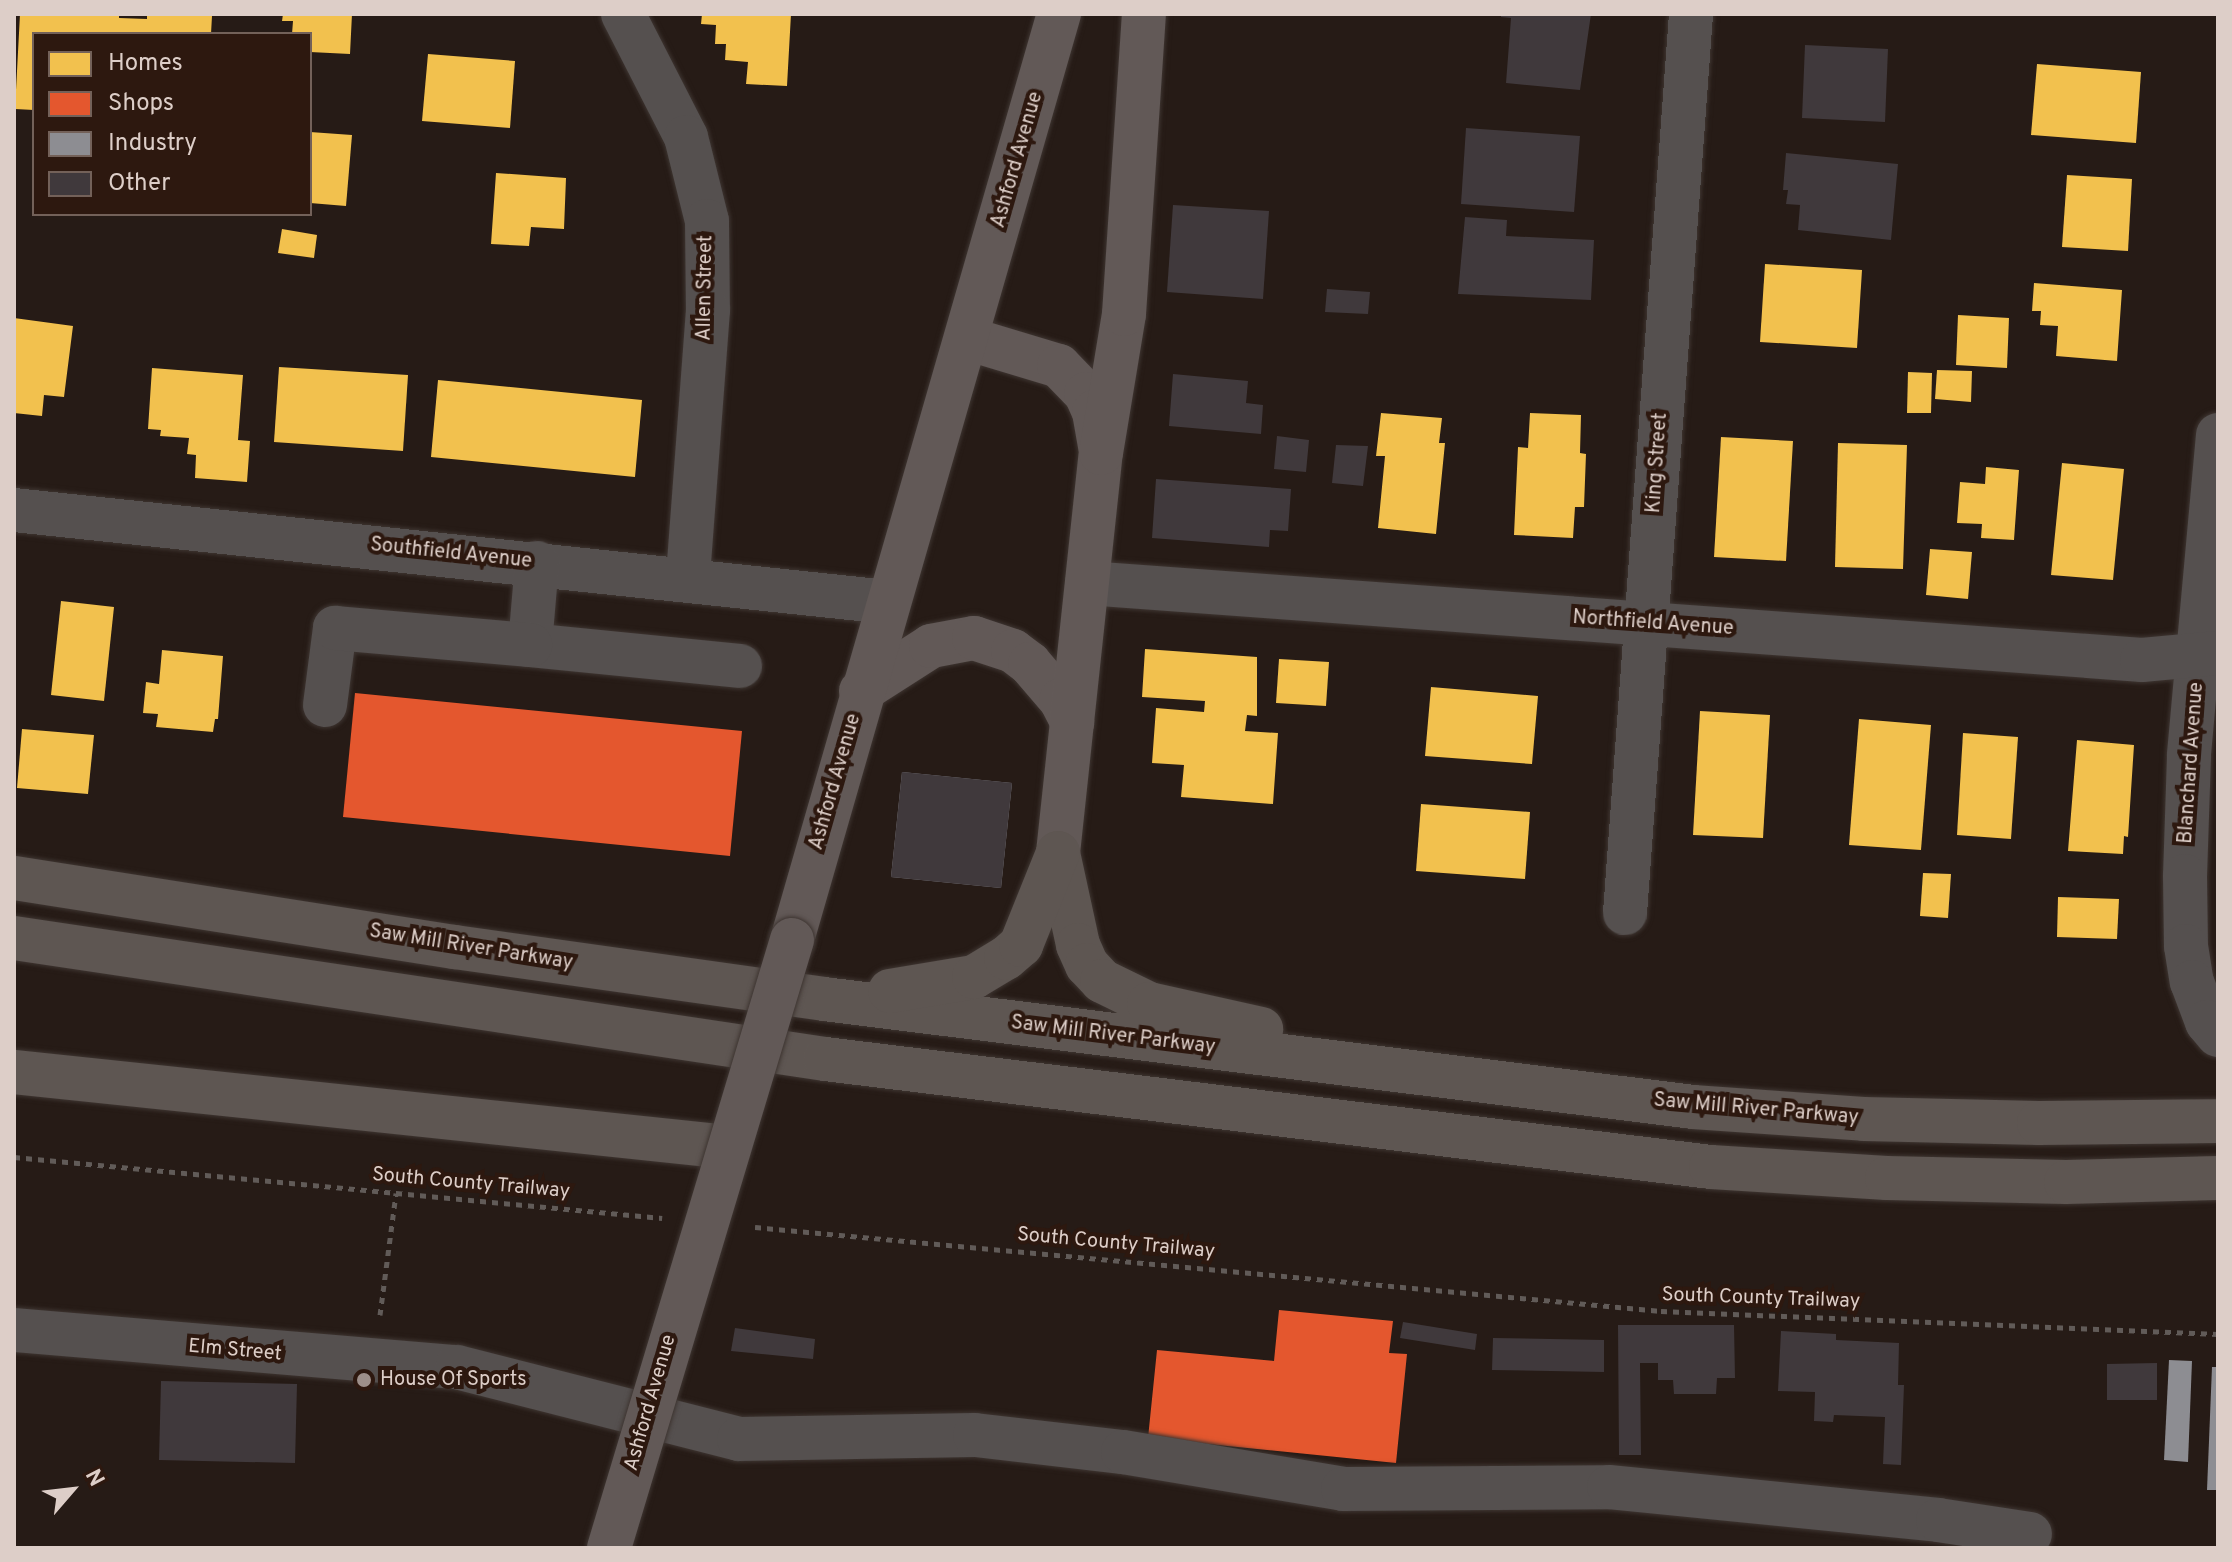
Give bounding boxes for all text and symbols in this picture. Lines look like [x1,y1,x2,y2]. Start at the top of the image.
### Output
legend [32,32,312,216]
text: Homes [108,49,183,79]
text: Shops [108,89,174,119]
street label: Ashford Avenue [987,89,1049,231]
text: Industry [108,129,197,159]
text: Other [108,169,170,199]
street label: Allen Street [693,235,719,341]
street label: King Street [1643,412,1673,514]
street label: Southfield Avenue [369,534,533,574]
street label: Northfield Avenue [1571,606,1735,642]
street label: Blanchard Avenue [2174,681,2210,845]
street label: Ashford Avenue [805,711,867,853]
street label: Saw Mill River Parkway [368,920,574,976]
street label: Saw Mill River Parkway [1009,1012,1217,1060]
street label: Saw Mill River Parkway [1652,1089,1860,1131]
street label: South County Trailway [371,1163,571,1205]
street label: South County Trailway [1016,1223,1216,1265]
street label: South County Trailway [1661,1284,1861,1314]
street label: Ashford Avenue [620,1332,682,1474]
street label: Elm Street [187,1335,283,1367]
place label: House Of Sports [380,1368,527,1392]
marker: House Of Sports [355,1371,373,1389]
north arrow [32,1450,112,1530]
text: N [78,1465,109,1492]

